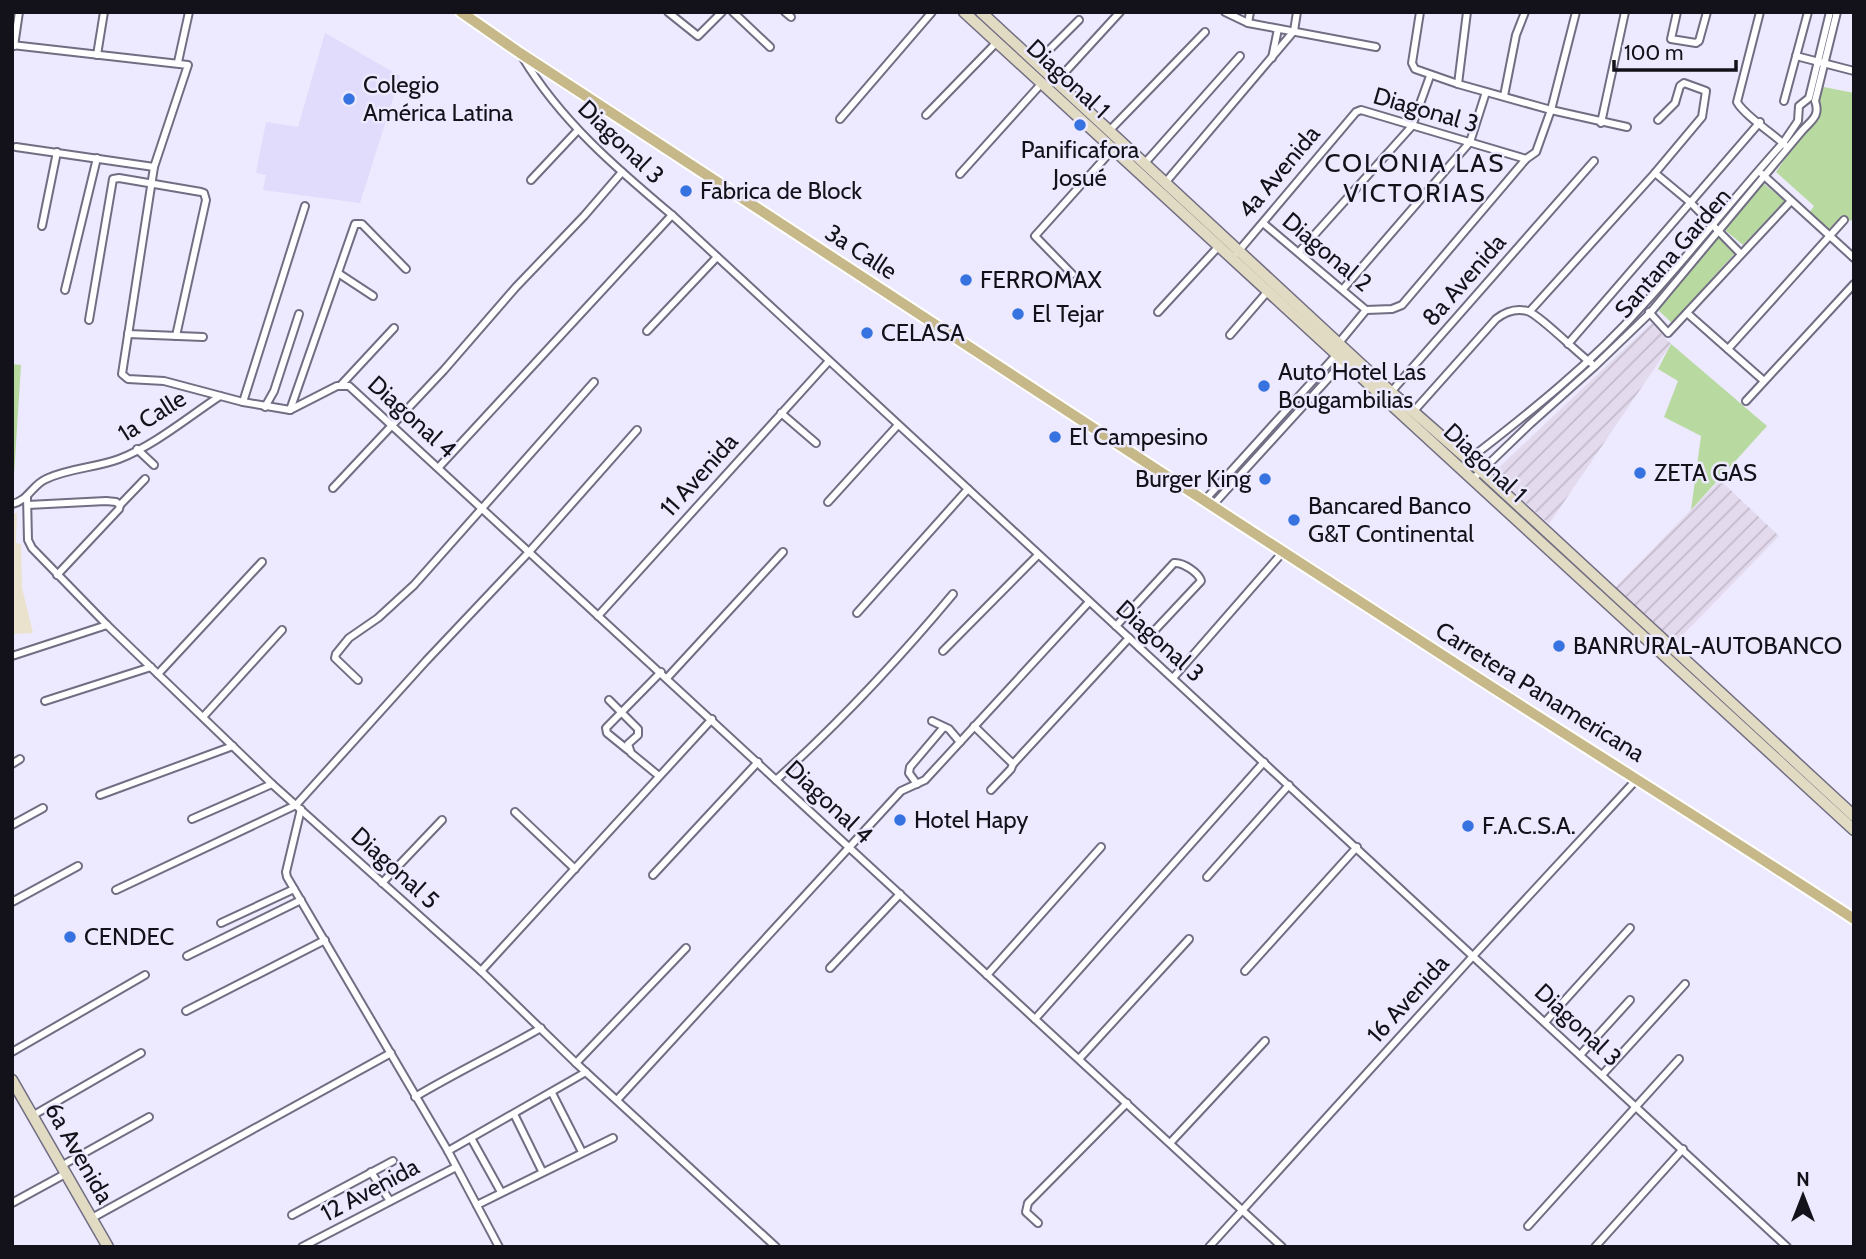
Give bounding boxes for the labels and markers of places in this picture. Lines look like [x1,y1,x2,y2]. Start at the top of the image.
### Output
place label: Colegio América Latina [363,70,514,127]
marker: Colegio América Latina [341,91,357,107]
marker: Panificafora Josué [1072,117,1088,133]
place label: Panificafora Josué [1021,135,1140,192]
place label: Fabrica de Block [700,176,862,205]
marker: Fabrica de Block [678,183,694,199]
place label: FERROMAX [980,265,1102,294]
marker: FERROMAX [958,272,974,288]
place label: El Tejar [1032,299,1104,328]
marker: El Tejar [1010,306,1026,322]
place label: CELASA [881,318,965,347]
marker: CELASA [859,325,875,341]
place label: Auto Hotel Las Bougambilias [1278,357,1426,414]
marker: Auto Hotel Las Bougambilias [1256,378,1272,394]
place label: El Campesino [1069,422,1208,451]
marker: El Campesino [1047,429,1063,445]
place label: ZETA GAS [1654,458,1757,487]
place label: Burger King [1135,464,1252,493]
marker: ZETA GAS [1632,465,1648,481]
marker: Burger King [1257,471,1273,487]
place label: Bancared Banco G&T Continental [1308,491,1474,548]
marker: Bancared Banco G&T Continental [1286,512,1302,528]
place label: BANRURAL-AUTOBANCO [1573,631,1842,660]
marker: BANRURAL-AUTOBANCO [1551,638,1567,654]
place label: Hotel Hapy [914,805,1028,834]
place label: F.A.C.S.A. [1482,811,1576,840]
marker: Hotel Hapy [892,812,908,828]
marker: F.A.C.S.A. [1460,818,1476,834]
place label: CENDEC [84,922,174,951]
marker: CENDEC [62,929,78,945]

